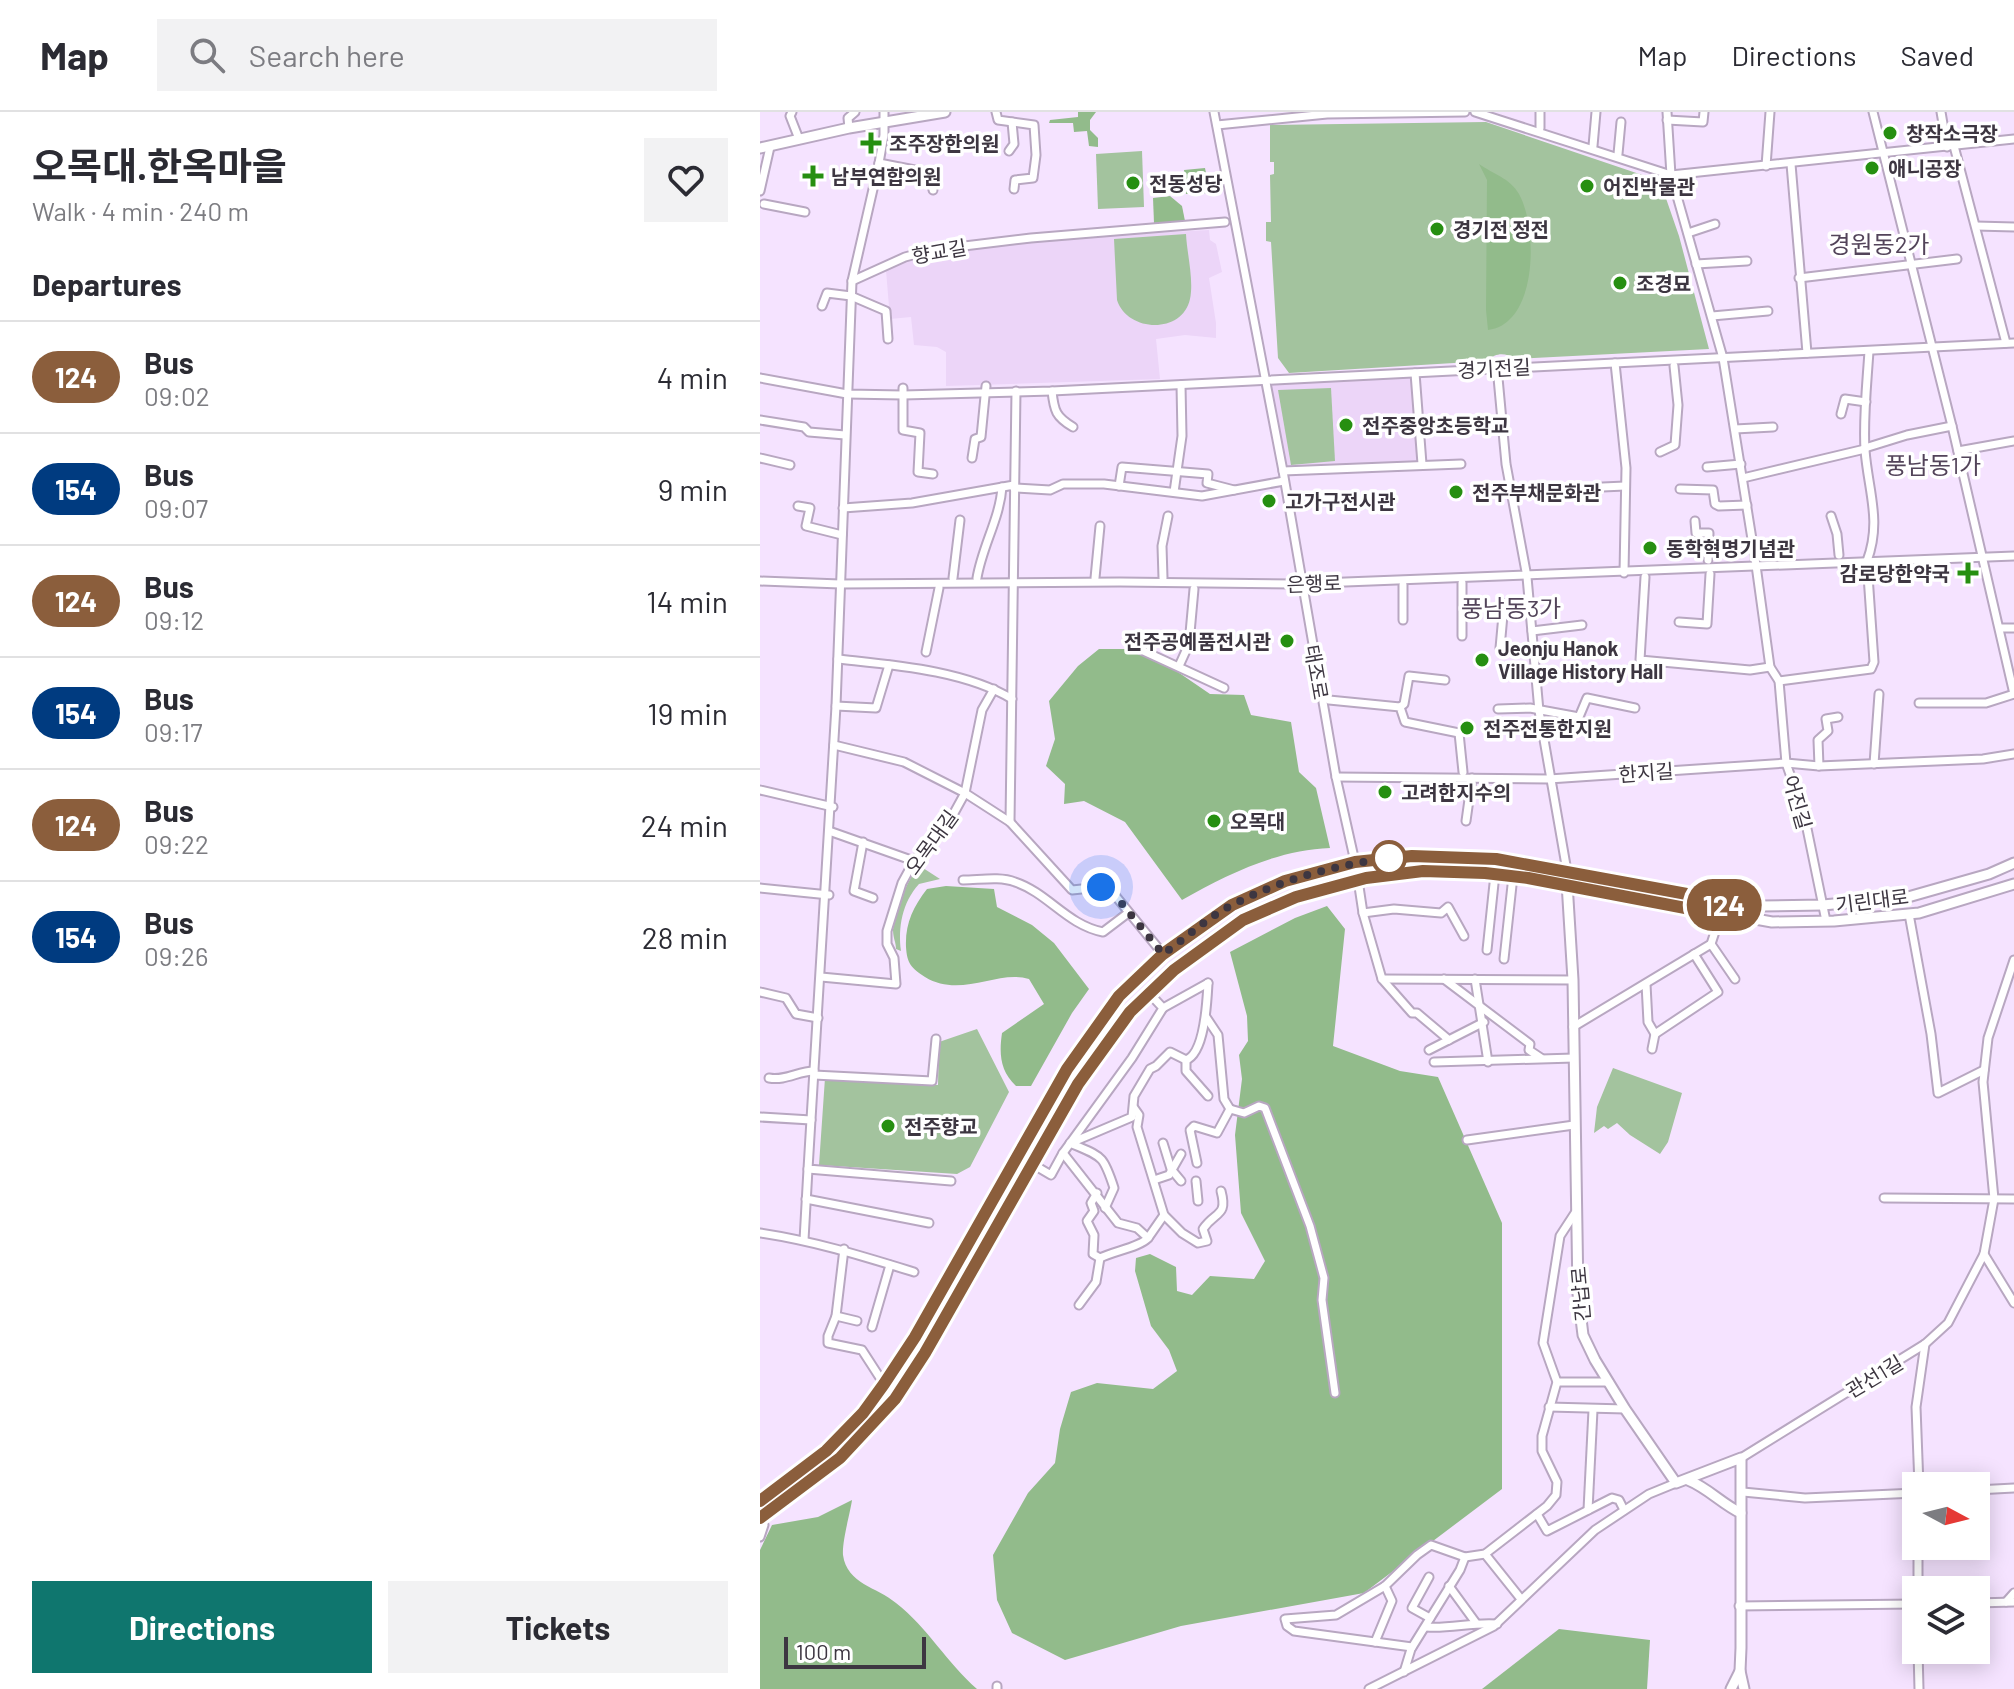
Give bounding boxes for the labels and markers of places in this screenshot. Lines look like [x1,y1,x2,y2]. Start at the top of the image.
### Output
place label: 창작소극장 [1906,121,1998,145]
marker: 창작소극장 [1881,124,1899,142]
place label: 조주장한의원 [889,131,999,155]
marker: 조주장한의원 [860,132,882,154]
place label: 애니공장 [1888,156,1962,180]
marker: 애니공장 [1863,159,1881,177]
place label: 남부연합의원 [831,164,941,188]
marker: 남부연합의원 [802,165,824,187]
place label: 전동성당 [1149,171,1223,195]
marker: 전동성당 [1124,174,1142,192]
place label: 어진박물관 [1603,174,1696,198]
marker: 어진박물관 [1578,177,1596,195]
place label: 경기전 정전 [1453,217,1549,241]
marker: 경기전 정전 [1428,220,1446,238]
place label: 조경묘 [1636,271,1691,295]
marker: 조경묘 [1611,274,1629,292]
place label: 전주중앙초등학교 [1362,413,1509,437]
marker: 전주중앙초등학교 [1337,416,1355,434]
place label: 전주부채문화관 [1472,480,1601,504]
marker: 전주부채문화관 [1447,483,1465,501]
place label: 고가구전시관 [1285,489,1396,513]
marker: 고가구전시관 [1260,492,1278,510]
place label: 동학혁명기념관 [1666,536,1795,560]
marker: 동학혁명기념관 [1641,539,1659,557]
place label: 감로당한약국 [1840,561,1950,585]
marker: 감로당한약국 [1957,562,1979,584]
place label: 전주공예품전시관 [1124,629,1272,653]
marker: 전주공예품전시관 [1278,632,1296,650]
place label: Jeonju Hanok Village History Hall [1498,636,1663,683]
marker: Jeonju Hanok Village History Hall [1473,651,1491,669]
place label: 전주전통한지원 [1483,716,1612,740]
marker: 전주전통한지원 [1458,719,1476,737]
place label: 고려한지수의 [1401,780,1511,804]
marker: 고려한지수의 [1376,783,1394,801]
place label: 오목대 [1230,809,1285,833]
marker: 오목대 [1205,812,1223,830]
unlabelled marker [1372,841,1406,875]
place label: 전주향교 [904,1114,978,1138]
marker: 전주향교 [879,1117,897,1135]

